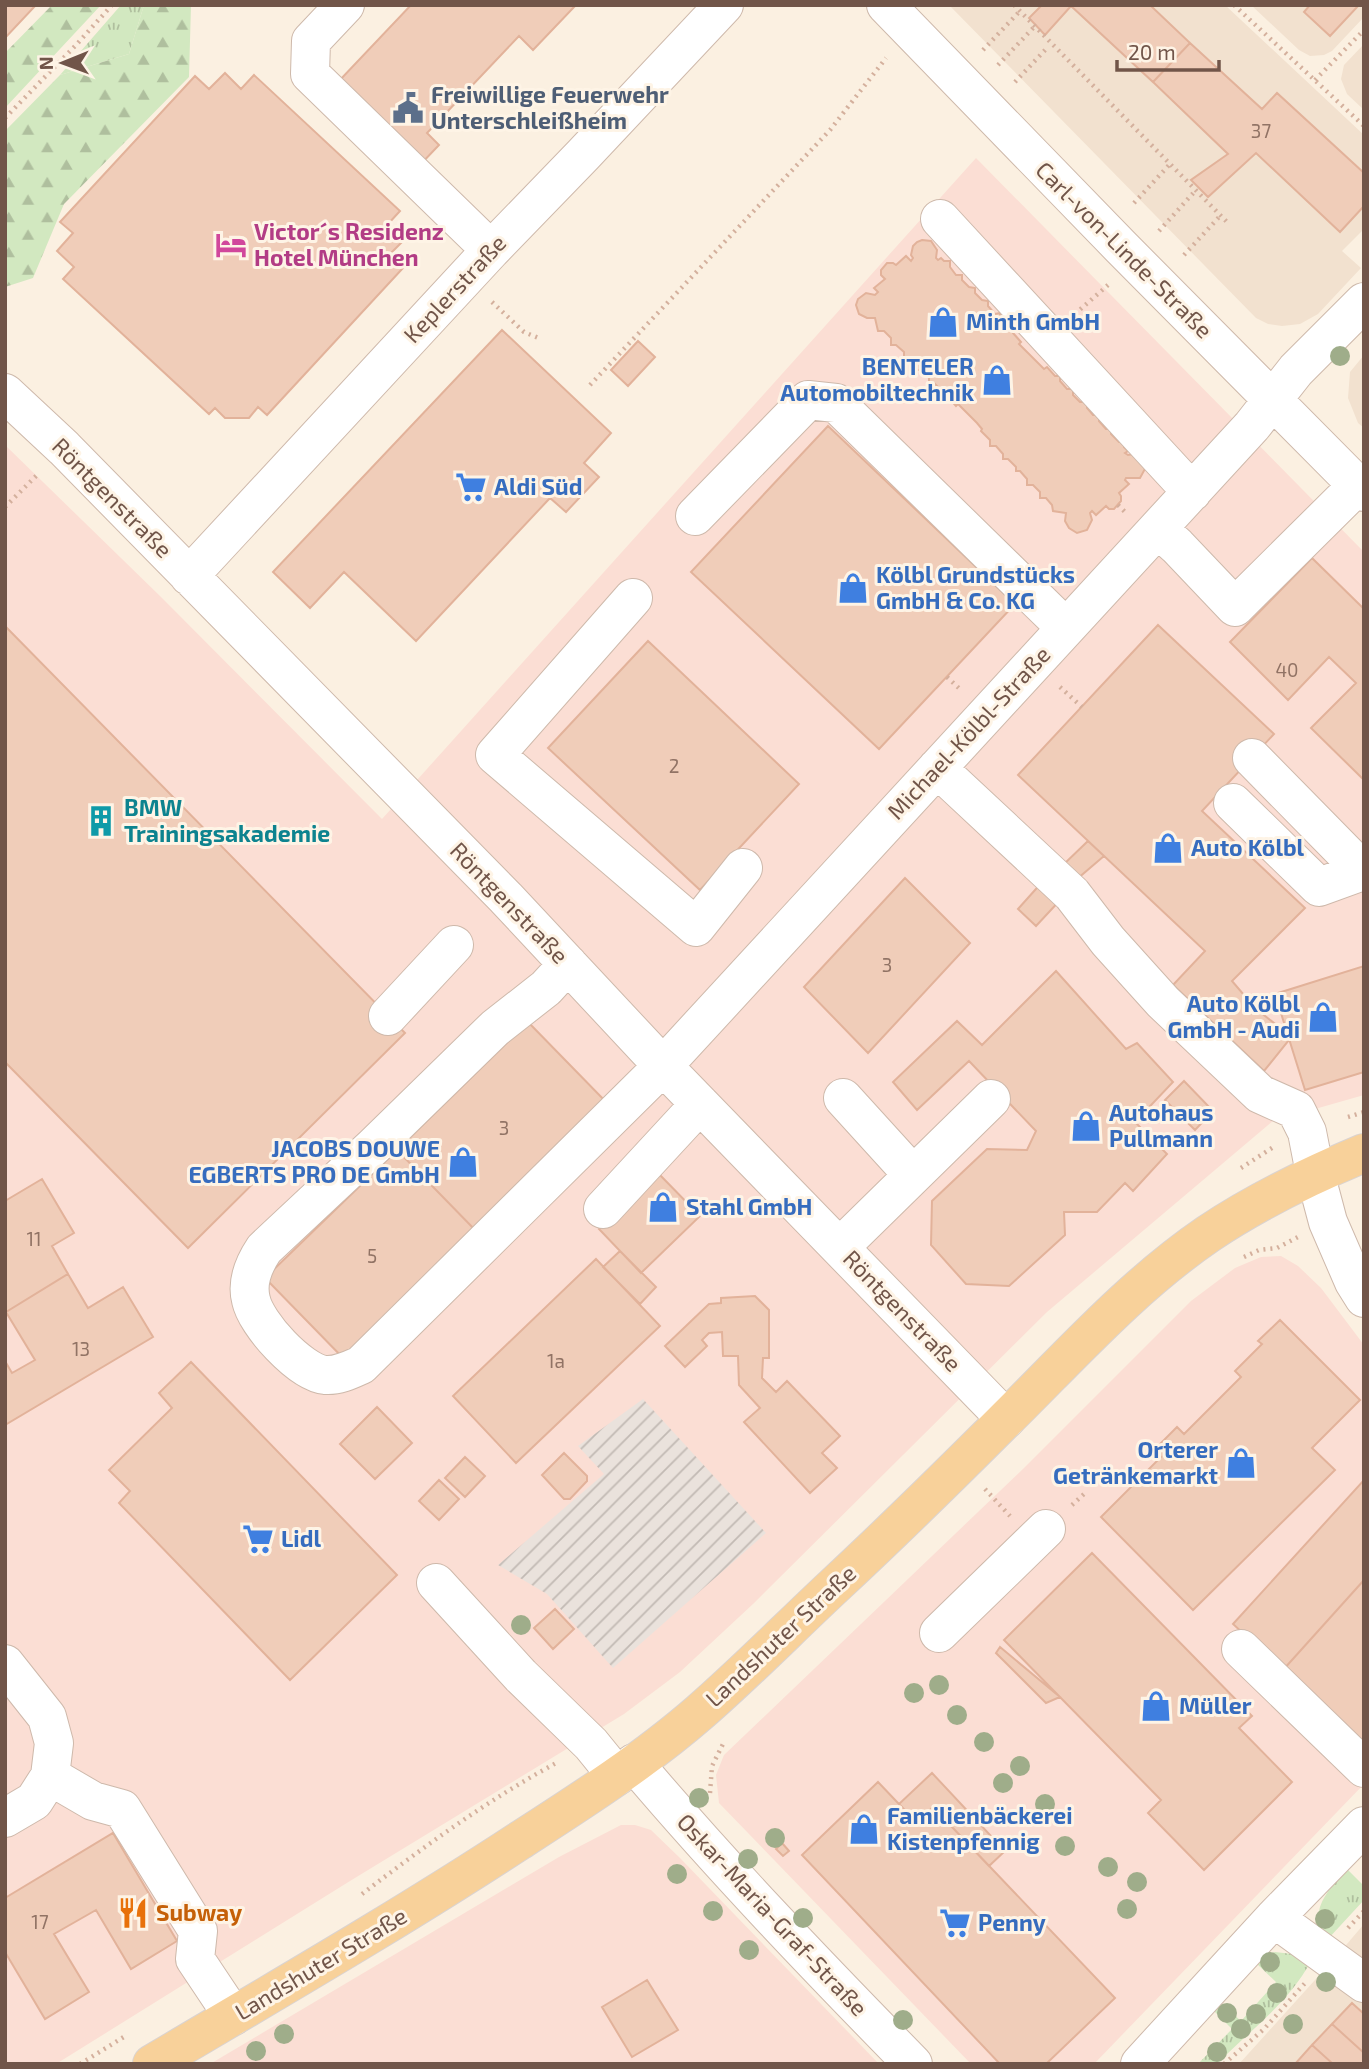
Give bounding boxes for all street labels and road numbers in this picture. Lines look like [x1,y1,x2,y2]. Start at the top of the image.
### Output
street label: Carl-von-Linde-Straße [1031,155,1219,343]
street label: Keplerstraße [397,228,511,348]
street label: Röntgenstraße [47,432,178,563]
street label: Michael-Kölbl-Straße [881,640,1056,825]
street label: Röntgenstraße [445,836,575,969]
street label: Röntgenstraße [838,1244,968,1377]
street label: Landshuter Straße [699,1558,861,1712]
street label: Oskar-Maria-Graf-Straße [672,1807,874,2021]
street label: Landshuter Straße [230,1901,411,2025]

